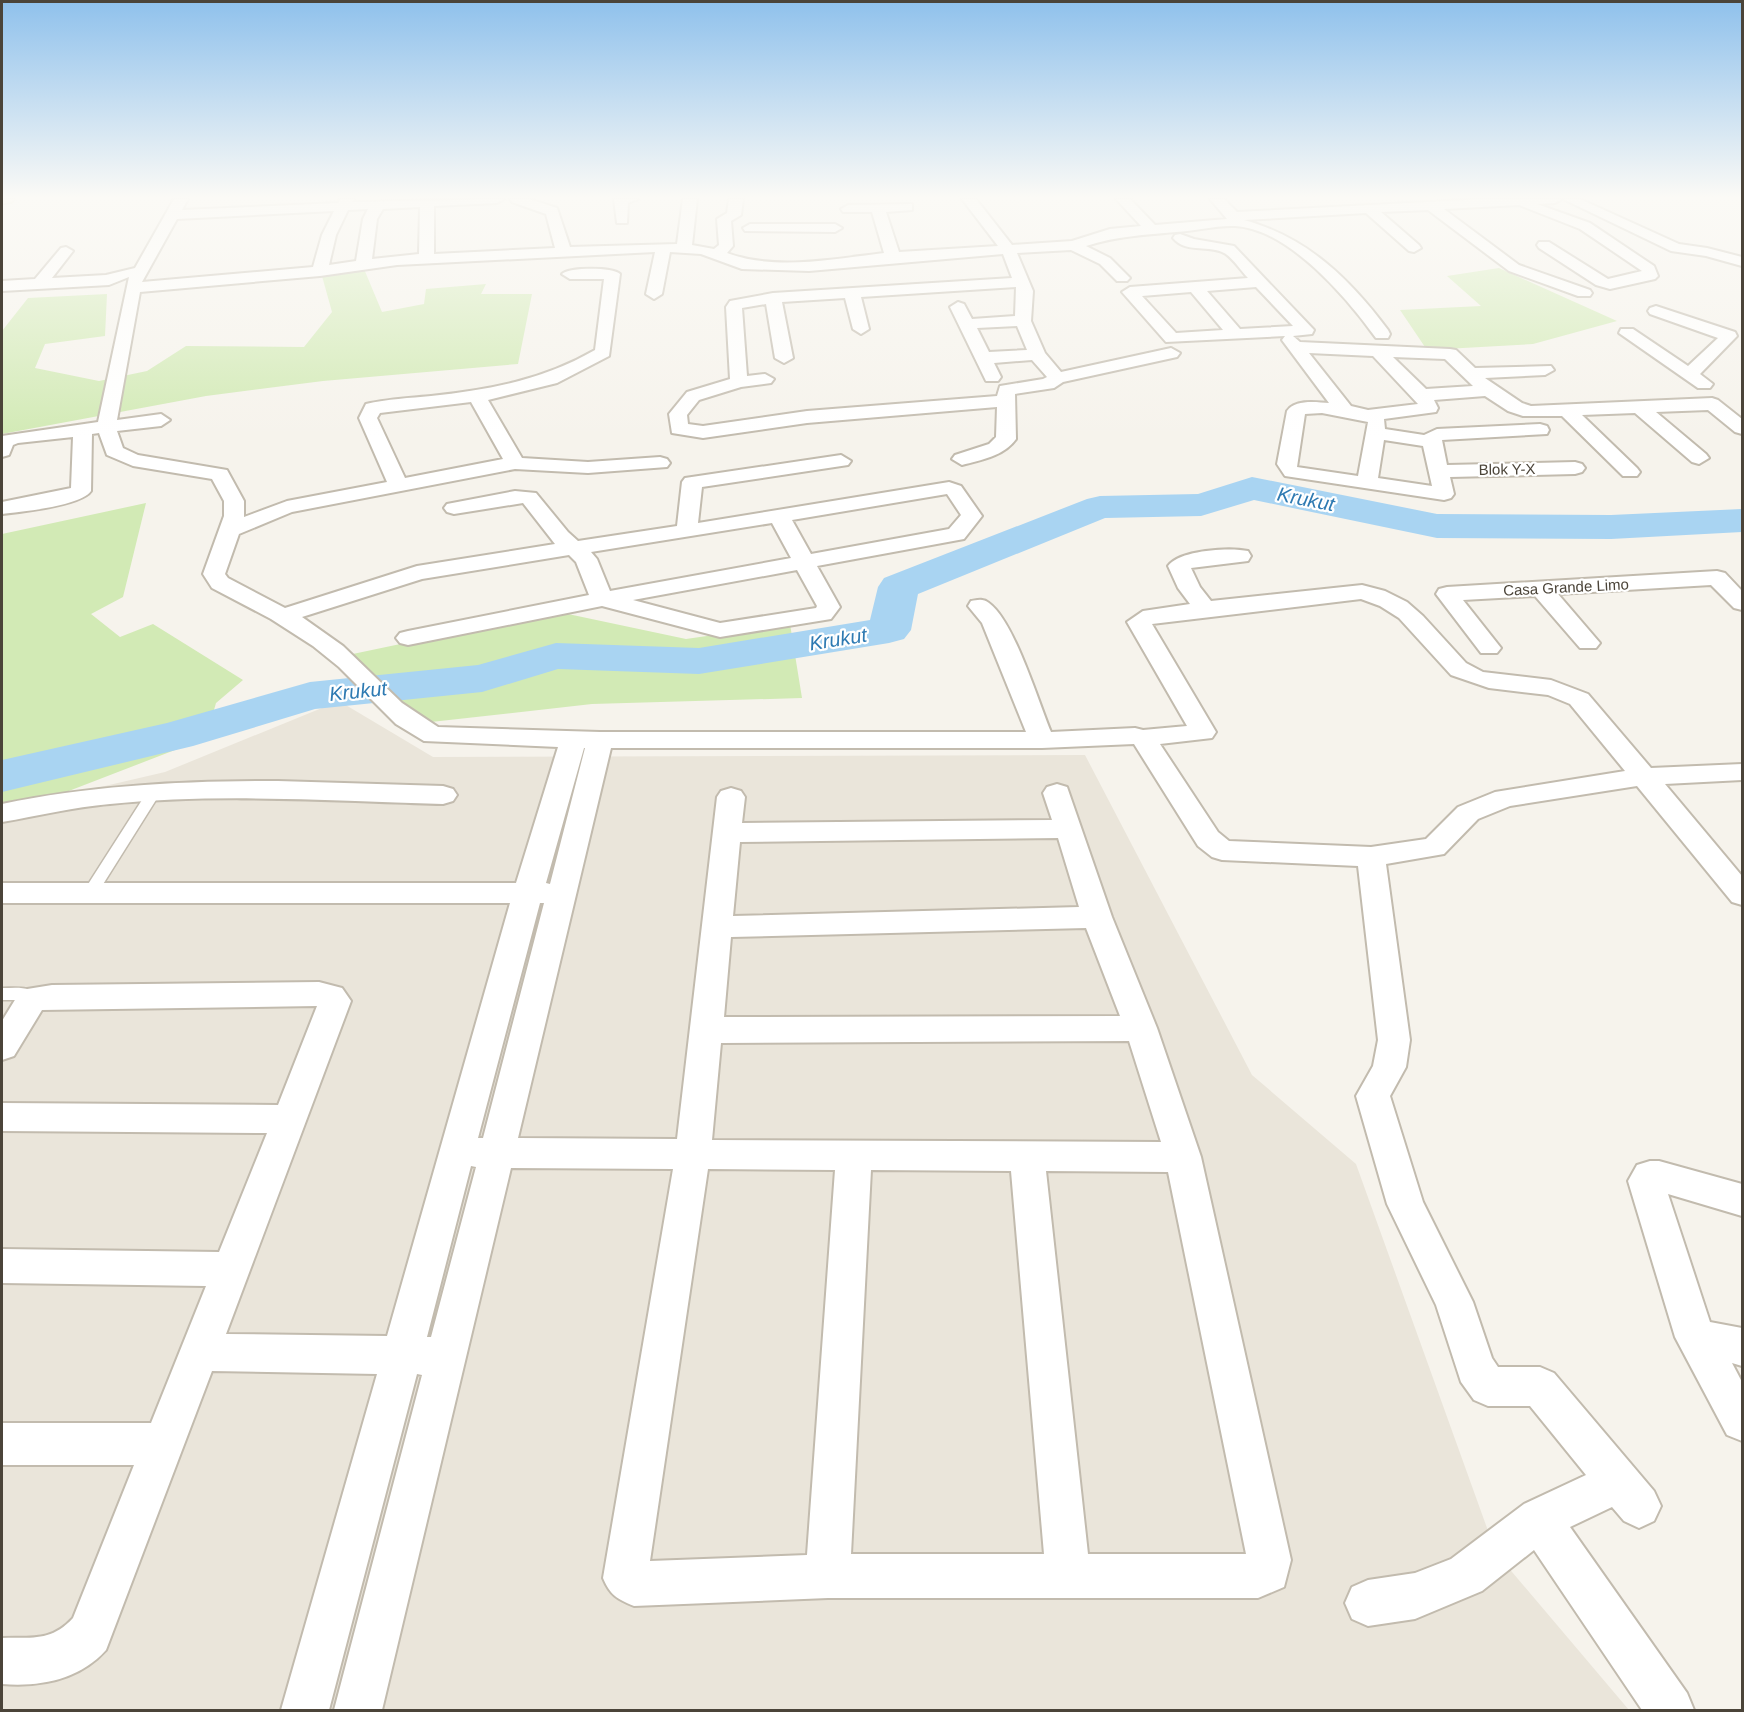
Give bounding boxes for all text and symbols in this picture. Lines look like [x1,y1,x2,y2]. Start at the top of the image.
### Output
street label: Blok Y-X [1478,460,1536,478]
water label: Krukut [1276,483,1338,516]
street label: Casa Grande Limo [1503,575,1629,599]
water label: Krukut [808,623,870,654]
water label: Krukut [328,677,389,705]

